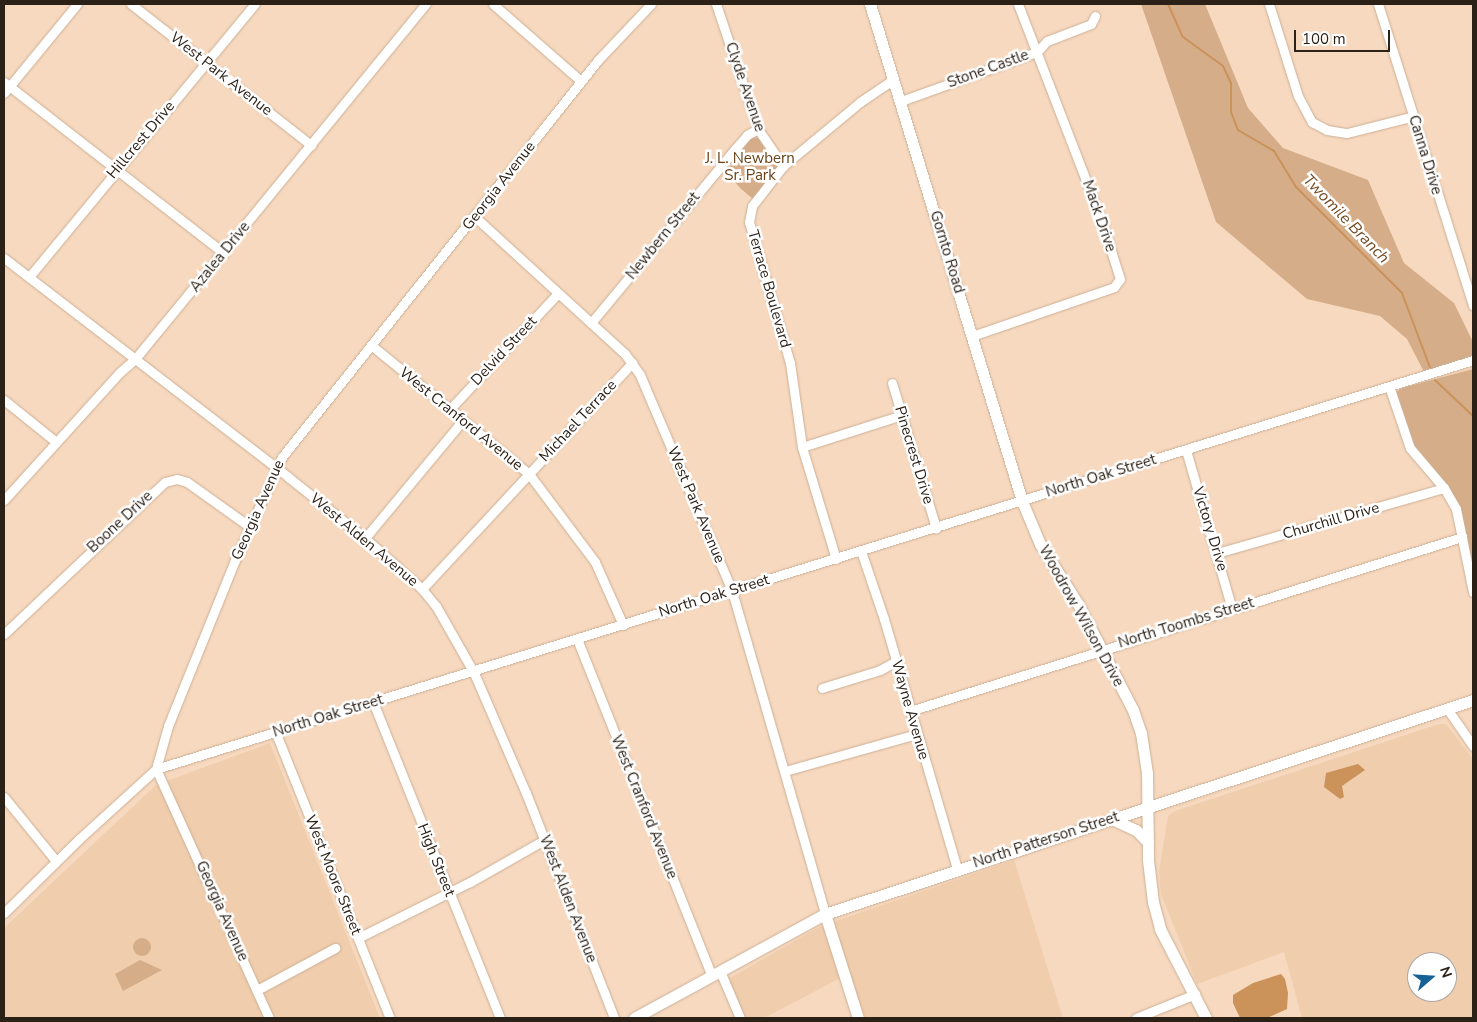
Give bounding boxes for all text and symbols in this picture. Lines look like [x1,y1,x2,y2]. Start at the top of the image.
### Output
scale bar [1297,20,1393,52]
street label: West Park Avenue [166,29,276,119]
text: 100 m [1302,29,1346,49]
street label: Clyde Avenue [721,40,769,134]
street label: Stone Castle [945,46,1031,92]
street label: Hillcrest Drive [103,98,179,182]
street label: Canna Drive [1404,113,1446,197]
street label: Georgia Avenue [459,138,539,234]
park label: J. L. Newbern Sr. Park [705,149,795,184]
water label: Twomile Branch [1299,171,1393,267]
street label: Mack Drive [1078,178,1120,254]
street label: Newbern Street [622,189,704,283]
street label: Gornto Road [926,209,968,295]
street label: Azalea Drive [186,218,254,296]
street label: Terrace Boulevard [744,228,794,350]
street label: Delvid Street [467,313,541,389]
street label: West Cranford Avenue [396,364,526,474]
street label: Michael Terrace [536,376,620,466]
street label: Pinecrest Drive [891,404,937,506]
street label: West Park Avenue [663,444,729,566]
street label: North Oak Street [1044,451,1158,501]
street label: Georgia Avenue [228,457,288,563]
street label: Victory Drive [1189,485,1231,573]
street label: Boone Drive [84,487,156,557]
street label: West Alden Avenue [306,490,422,590]
street label: Churchill Drive [1281,499,1381,543]
street label: Woodrow Wilson Drive [1035,542,1127,690]
street label: North Oak Street [657,571,771,621]
street label: North Toombs Street [1116,594,1256,652]
street label: Wayne Avenue [887,658,933,762]
street label: North Oak Street [271,691,385,741]
street label: West Cranford Avenue [607,732,681,882]
street label: North Patterson Street [971,808,1121,872]
street label: West Moore Street [301,813,365,937]
street label: High Street [413,821,459,899]
street label: West Alden Avenue [535,833,601,965]
street label: Georgia Avenue [192,858,252,964]
north arrow [1407,952,1457,1002]
text: N [1435,964,1456,980]

